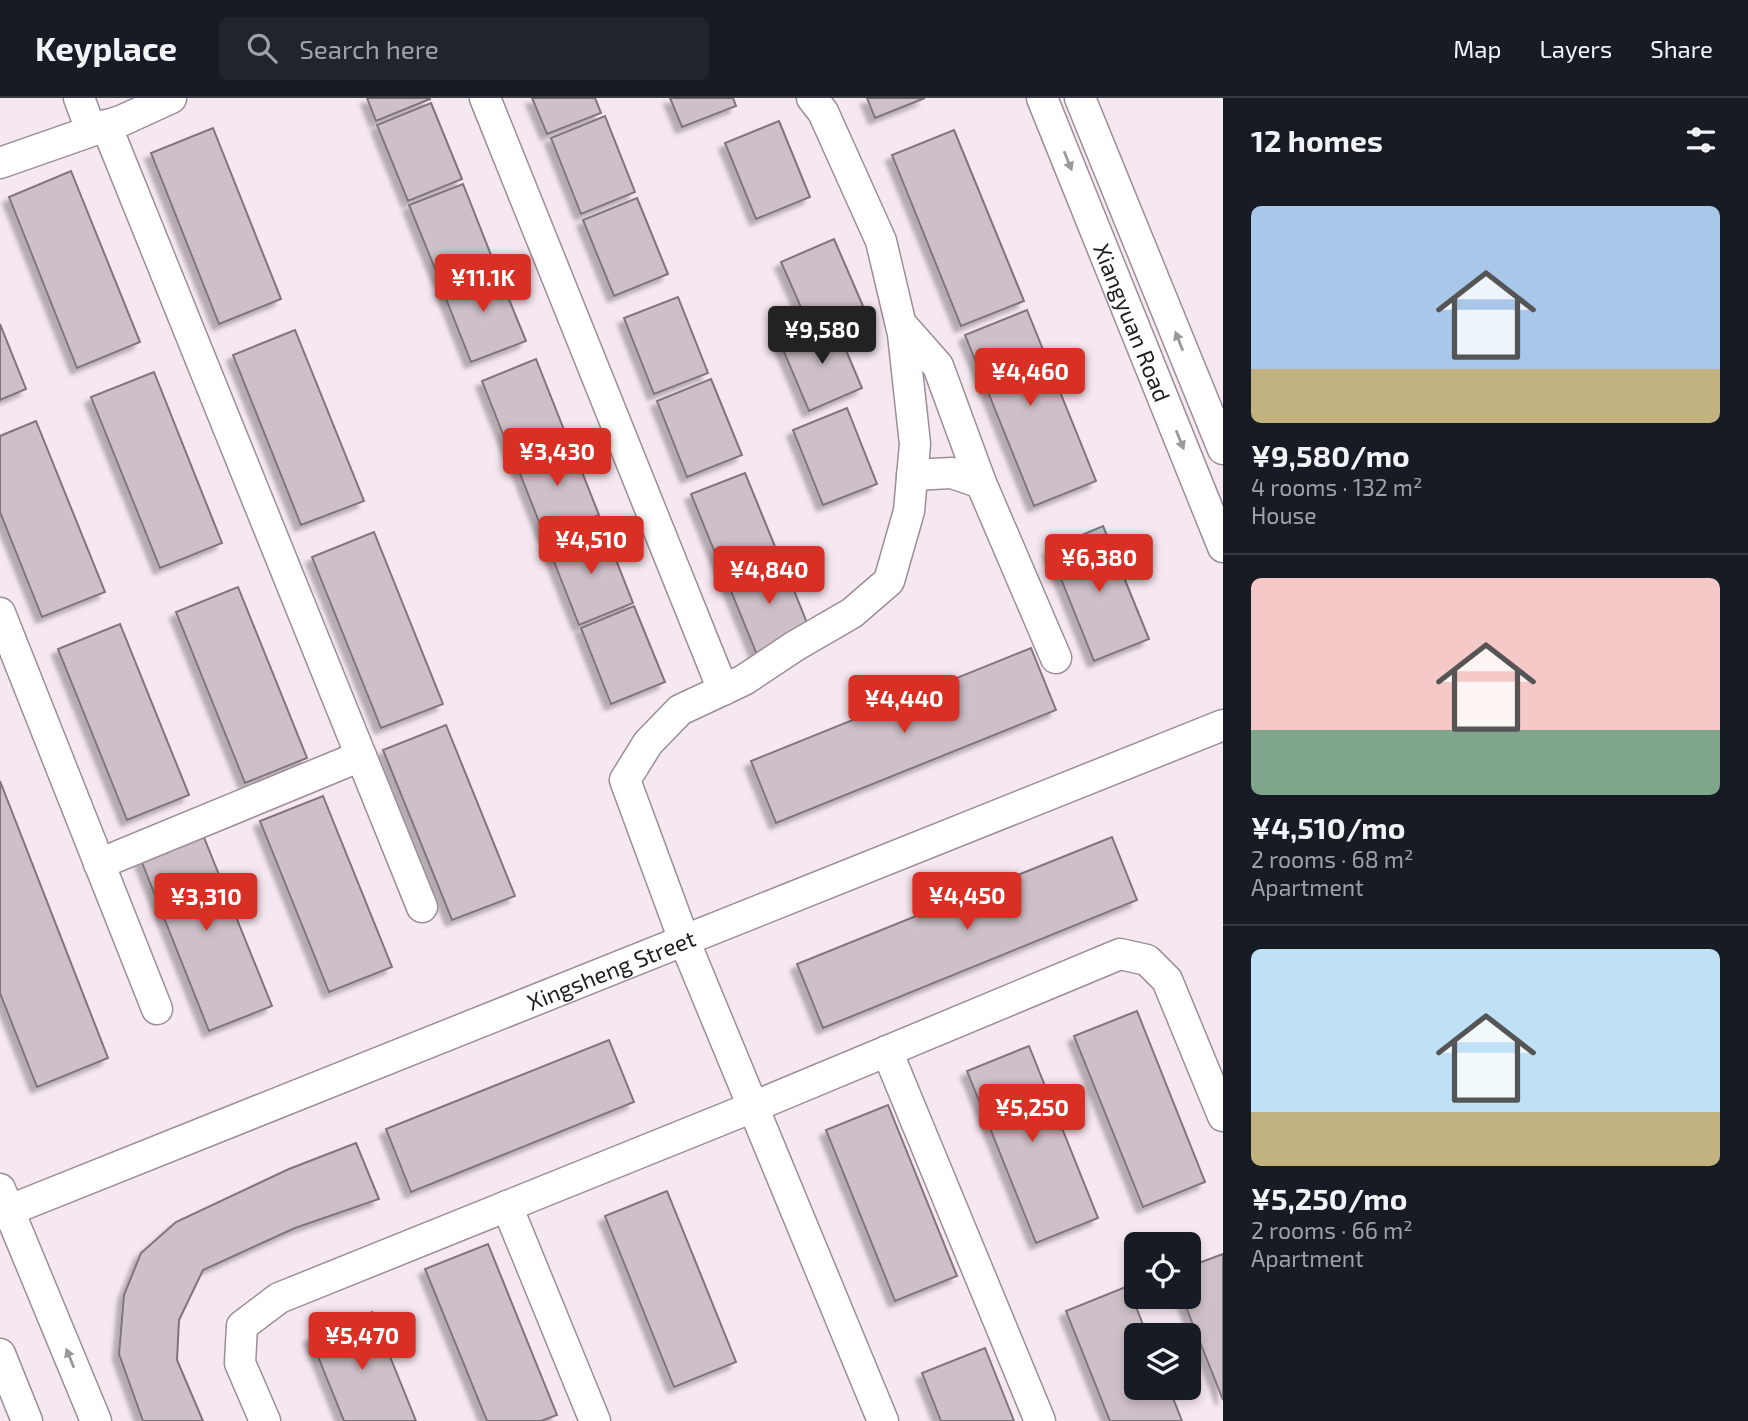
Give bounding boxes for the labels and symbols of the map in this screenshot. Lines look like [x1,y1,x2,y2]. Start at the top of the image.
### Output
one-way arrow [1062,151,1073,172]
street label: Xiangyuan Road [1088,239,1177,406]
pin: ¥11.1K [426,254,540,314]
pin: ¥9,580 [765,306,879,366]
one-way arrow [1173,330,1184,351]
pin: ¥4,460 [973,348,1087,408]
pin: ¥3,430 [500,428,614,488]
one-way arrow [1175,430,1186,451]
pin: ¥4,510 [534,517,648,576]
pin: ¥6,380 [1042,534,1156,594]
pin: ¥4,840 [712,546,826,606]
pin: ¥4,440 [847,676,961,735]
pin: ¥4,450 [910,872,1024,932]
pin: ¥3,310 [149,874,263,933]
street label: Xingsheng Street [523,923,699,1016]
pin: ¥5,250 [975,1084,1089,1144]
pin: ¥5,470 [305,1312,419,1372]
one-way arrow [64,1347,75,1368]

